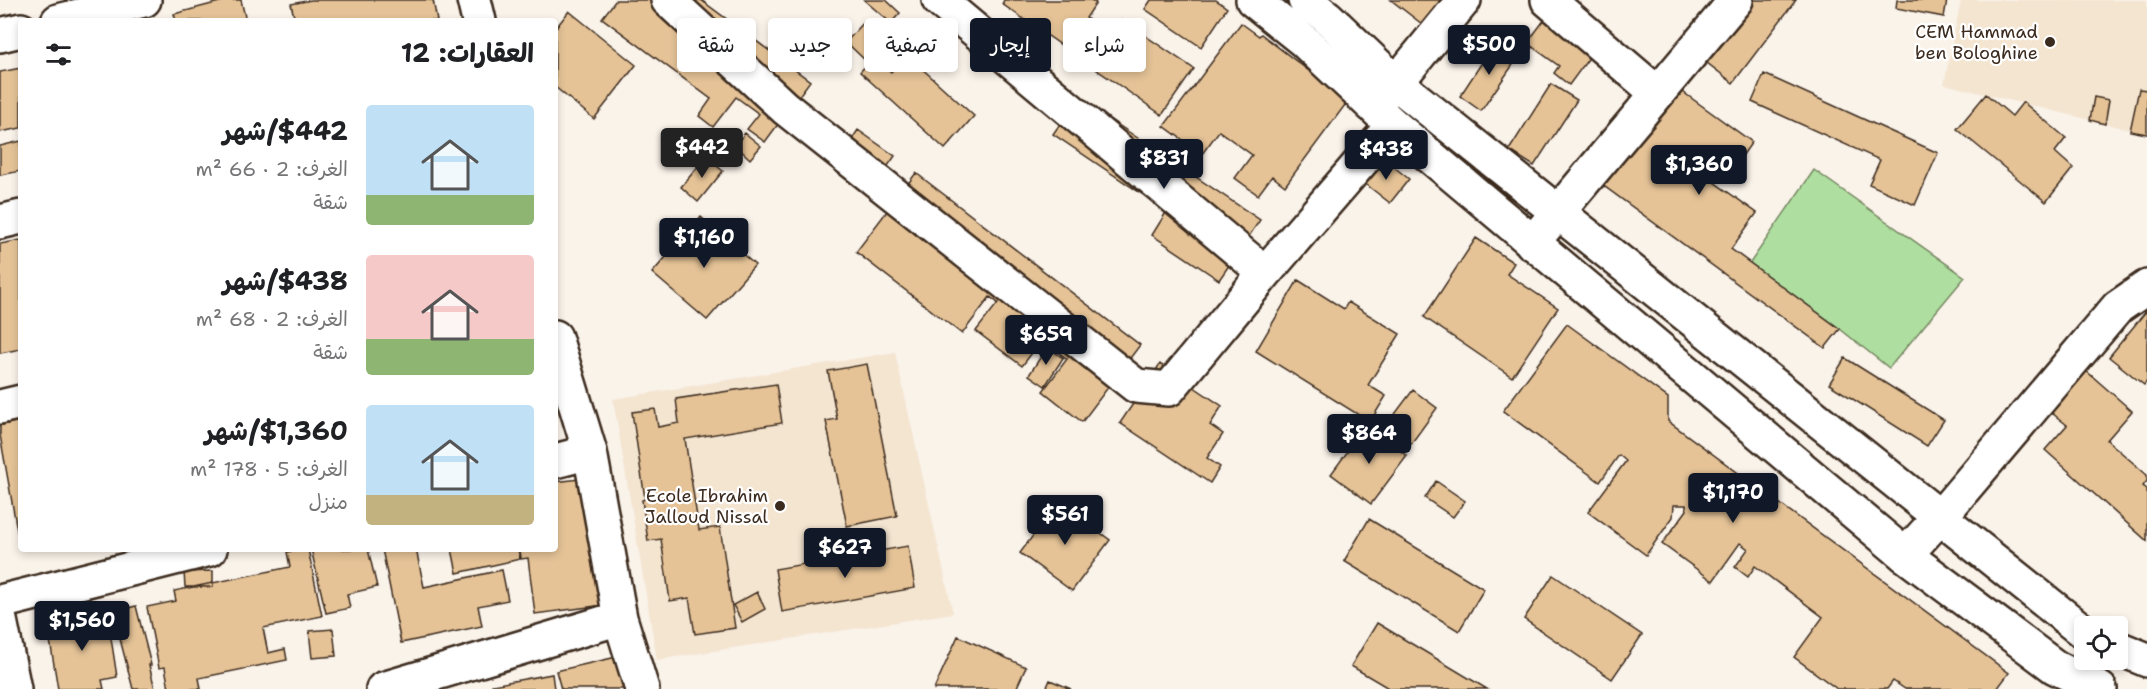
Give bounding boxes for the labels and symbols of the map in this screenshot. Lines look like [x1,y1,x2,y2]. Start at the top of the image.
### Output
place label: CEM Hammad ben Bologhine [1915,20,2038,65]
pin: $500 [1453,25,1525,76]
marker: CEM Hammad ben Bologhine [2043,35,2057,49]
pin: $442 [666,128,738,179]
pin: $438 [1350,130,1422,181]
pin: $831 [1128,139,1200,190]
pin: $1,360 [1650,145,1748,196]
pin: $1,160 [655,218,753,269]
pin: $659 [1010,315,1082,366]
pin: $864 [1333,414,1405,465]
pin: $1,170 [1684,473,1782,524]
place label: Ecole Ibrahim Jalloud Nissal [645,484,769,529]
pin: $561 [1029,495,1101,546]
marker: Ecole Ibrahim Jalloud Nissal [773,499,787,513]
pin: $627 [809,528,881,579]
pin: $1,560 [33,601,131,652]

